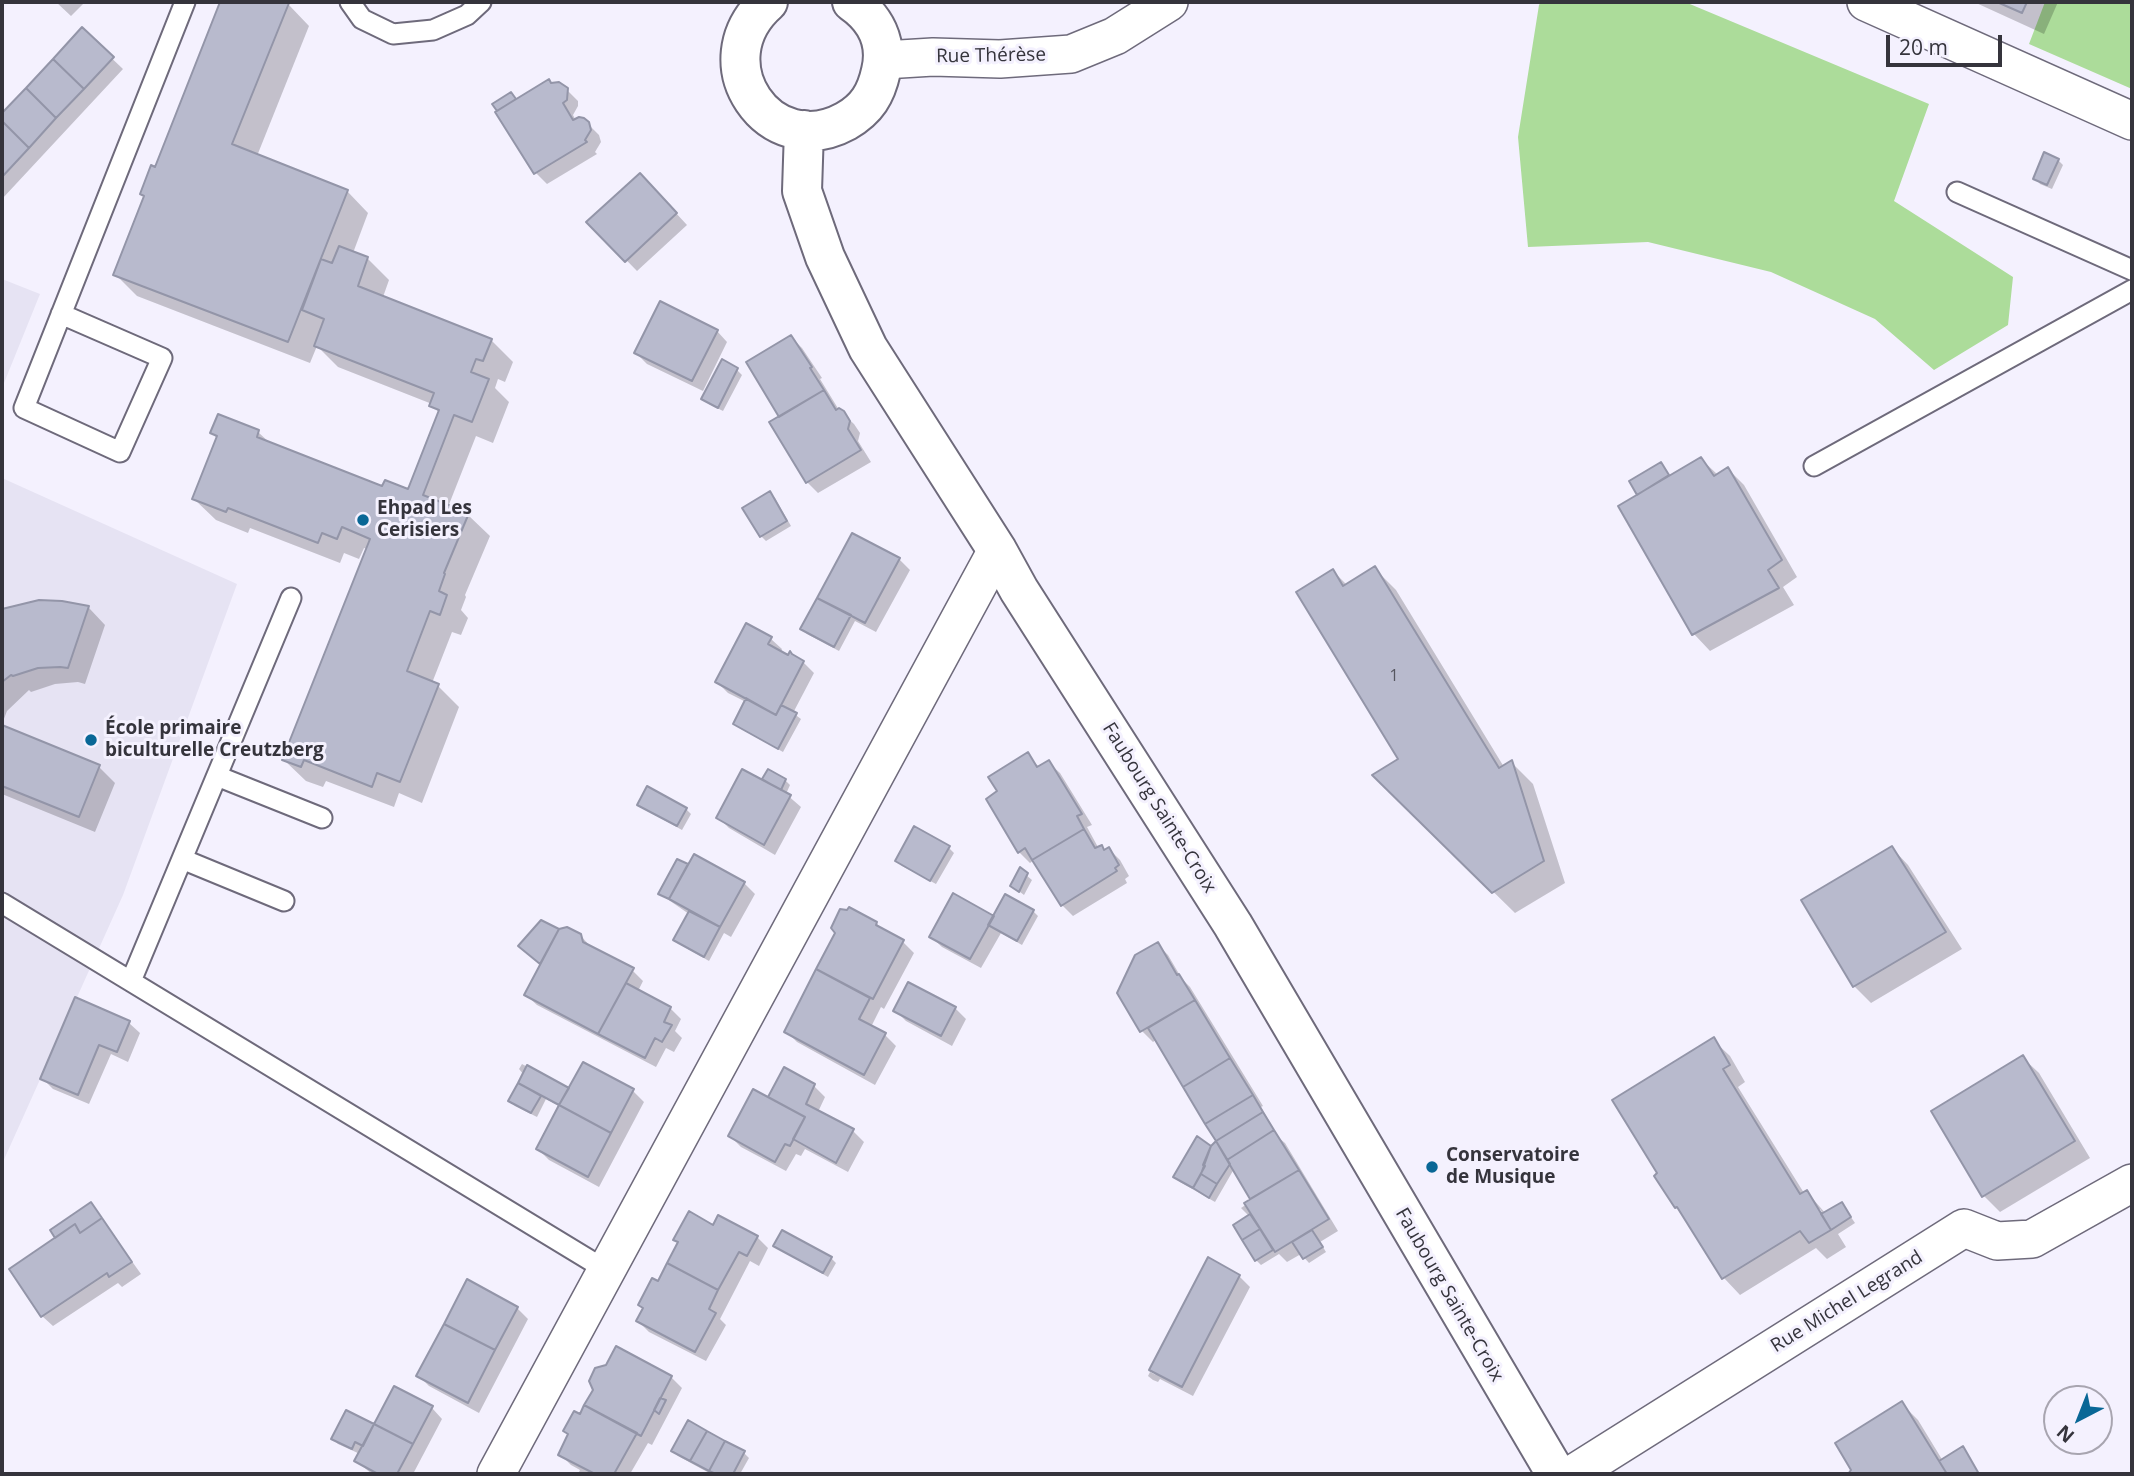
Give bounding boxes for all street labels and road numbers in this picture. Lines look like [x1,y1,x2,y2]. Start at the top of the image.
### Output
street label: Rue Thérèse [936,44,1046,68]
street label: Faubourg Sainte-Croix [1097,719,1221,897]
street label: Faubourg Sainte-Croix [1390,1204,1508,1386]
street label: Rue Michel Legrand [1767,1246,1927,1358]

